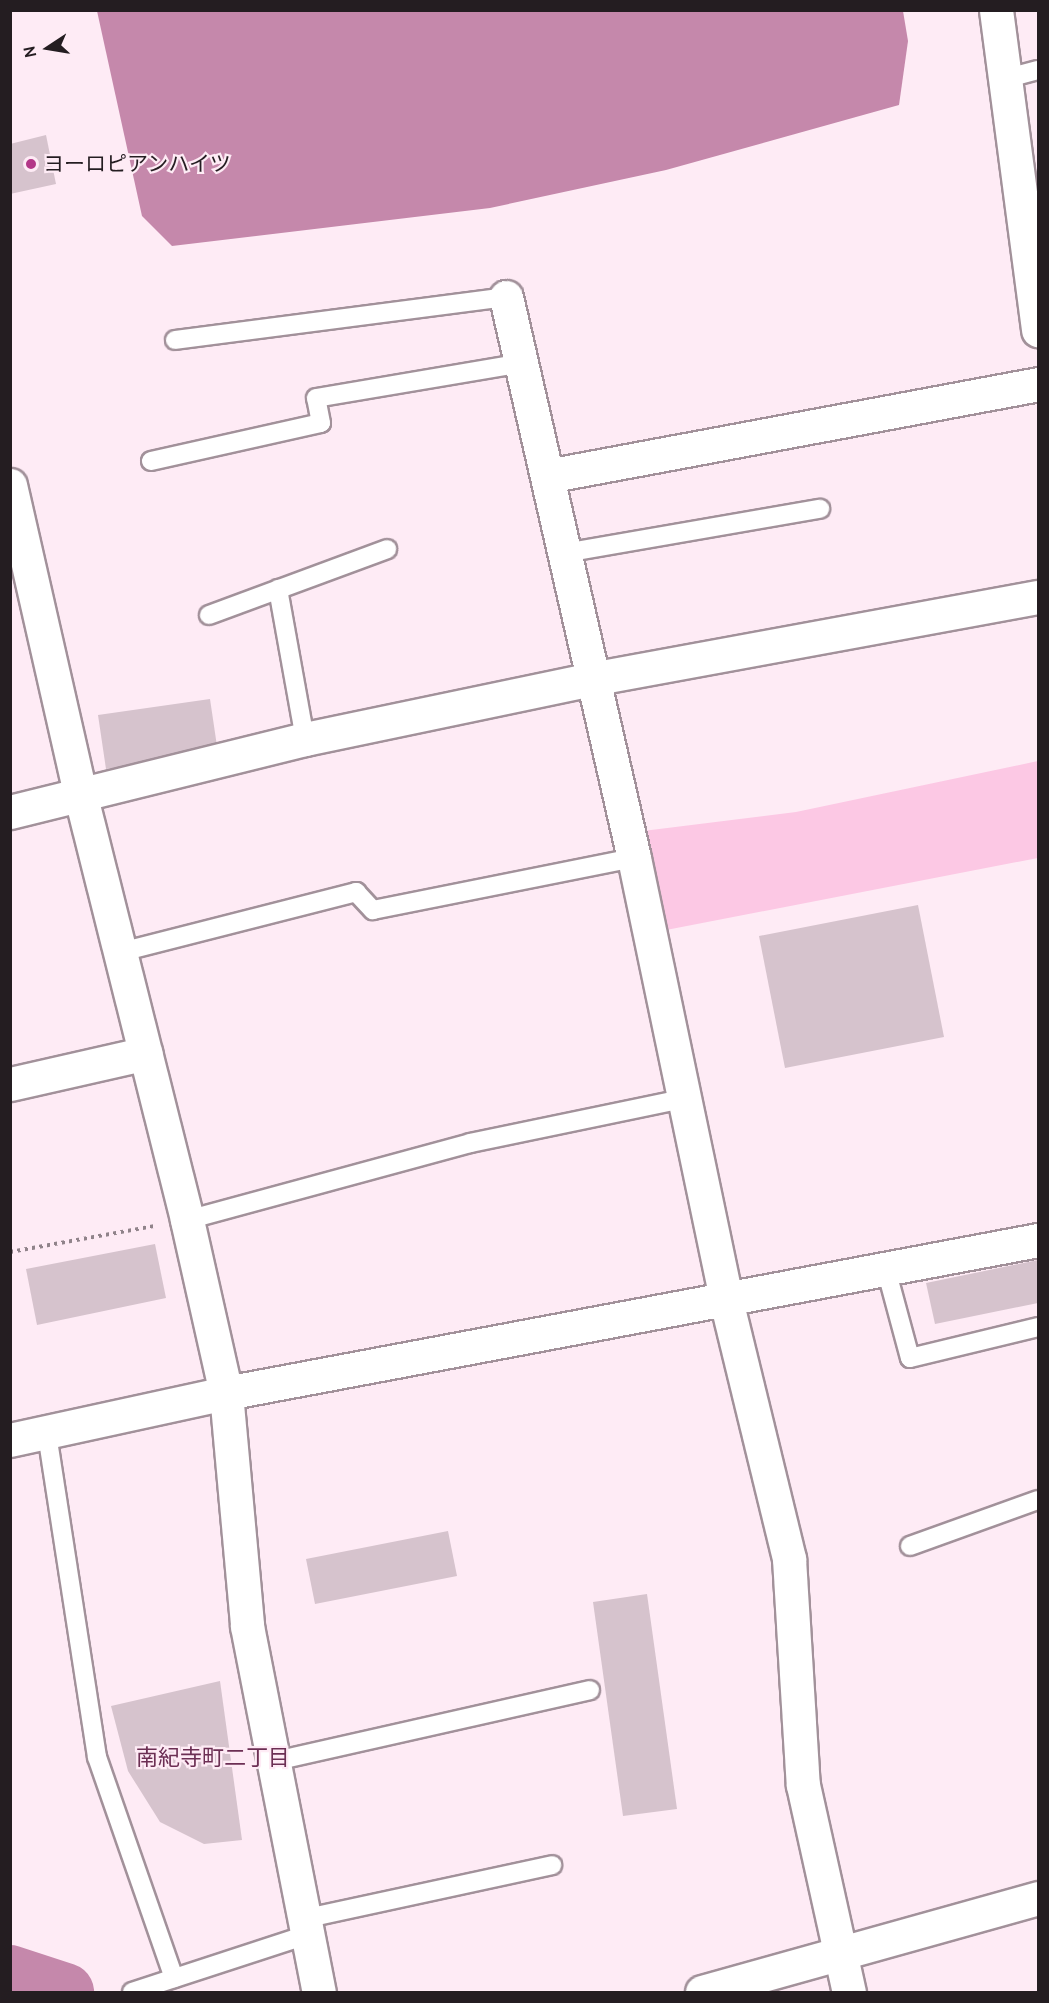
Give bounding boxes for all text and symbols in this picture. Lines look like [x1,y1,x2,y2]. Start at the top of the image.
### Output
north arrow [18,18,78,78]
text: N [19,44,40,59]
place label: ヨーロピアンハイツ [43,151,232,177]
marker: ヨーロピアンハイツ [24,157,38,171]
district label: 南紀寺町二丁目 [136,1745,290,1771]

